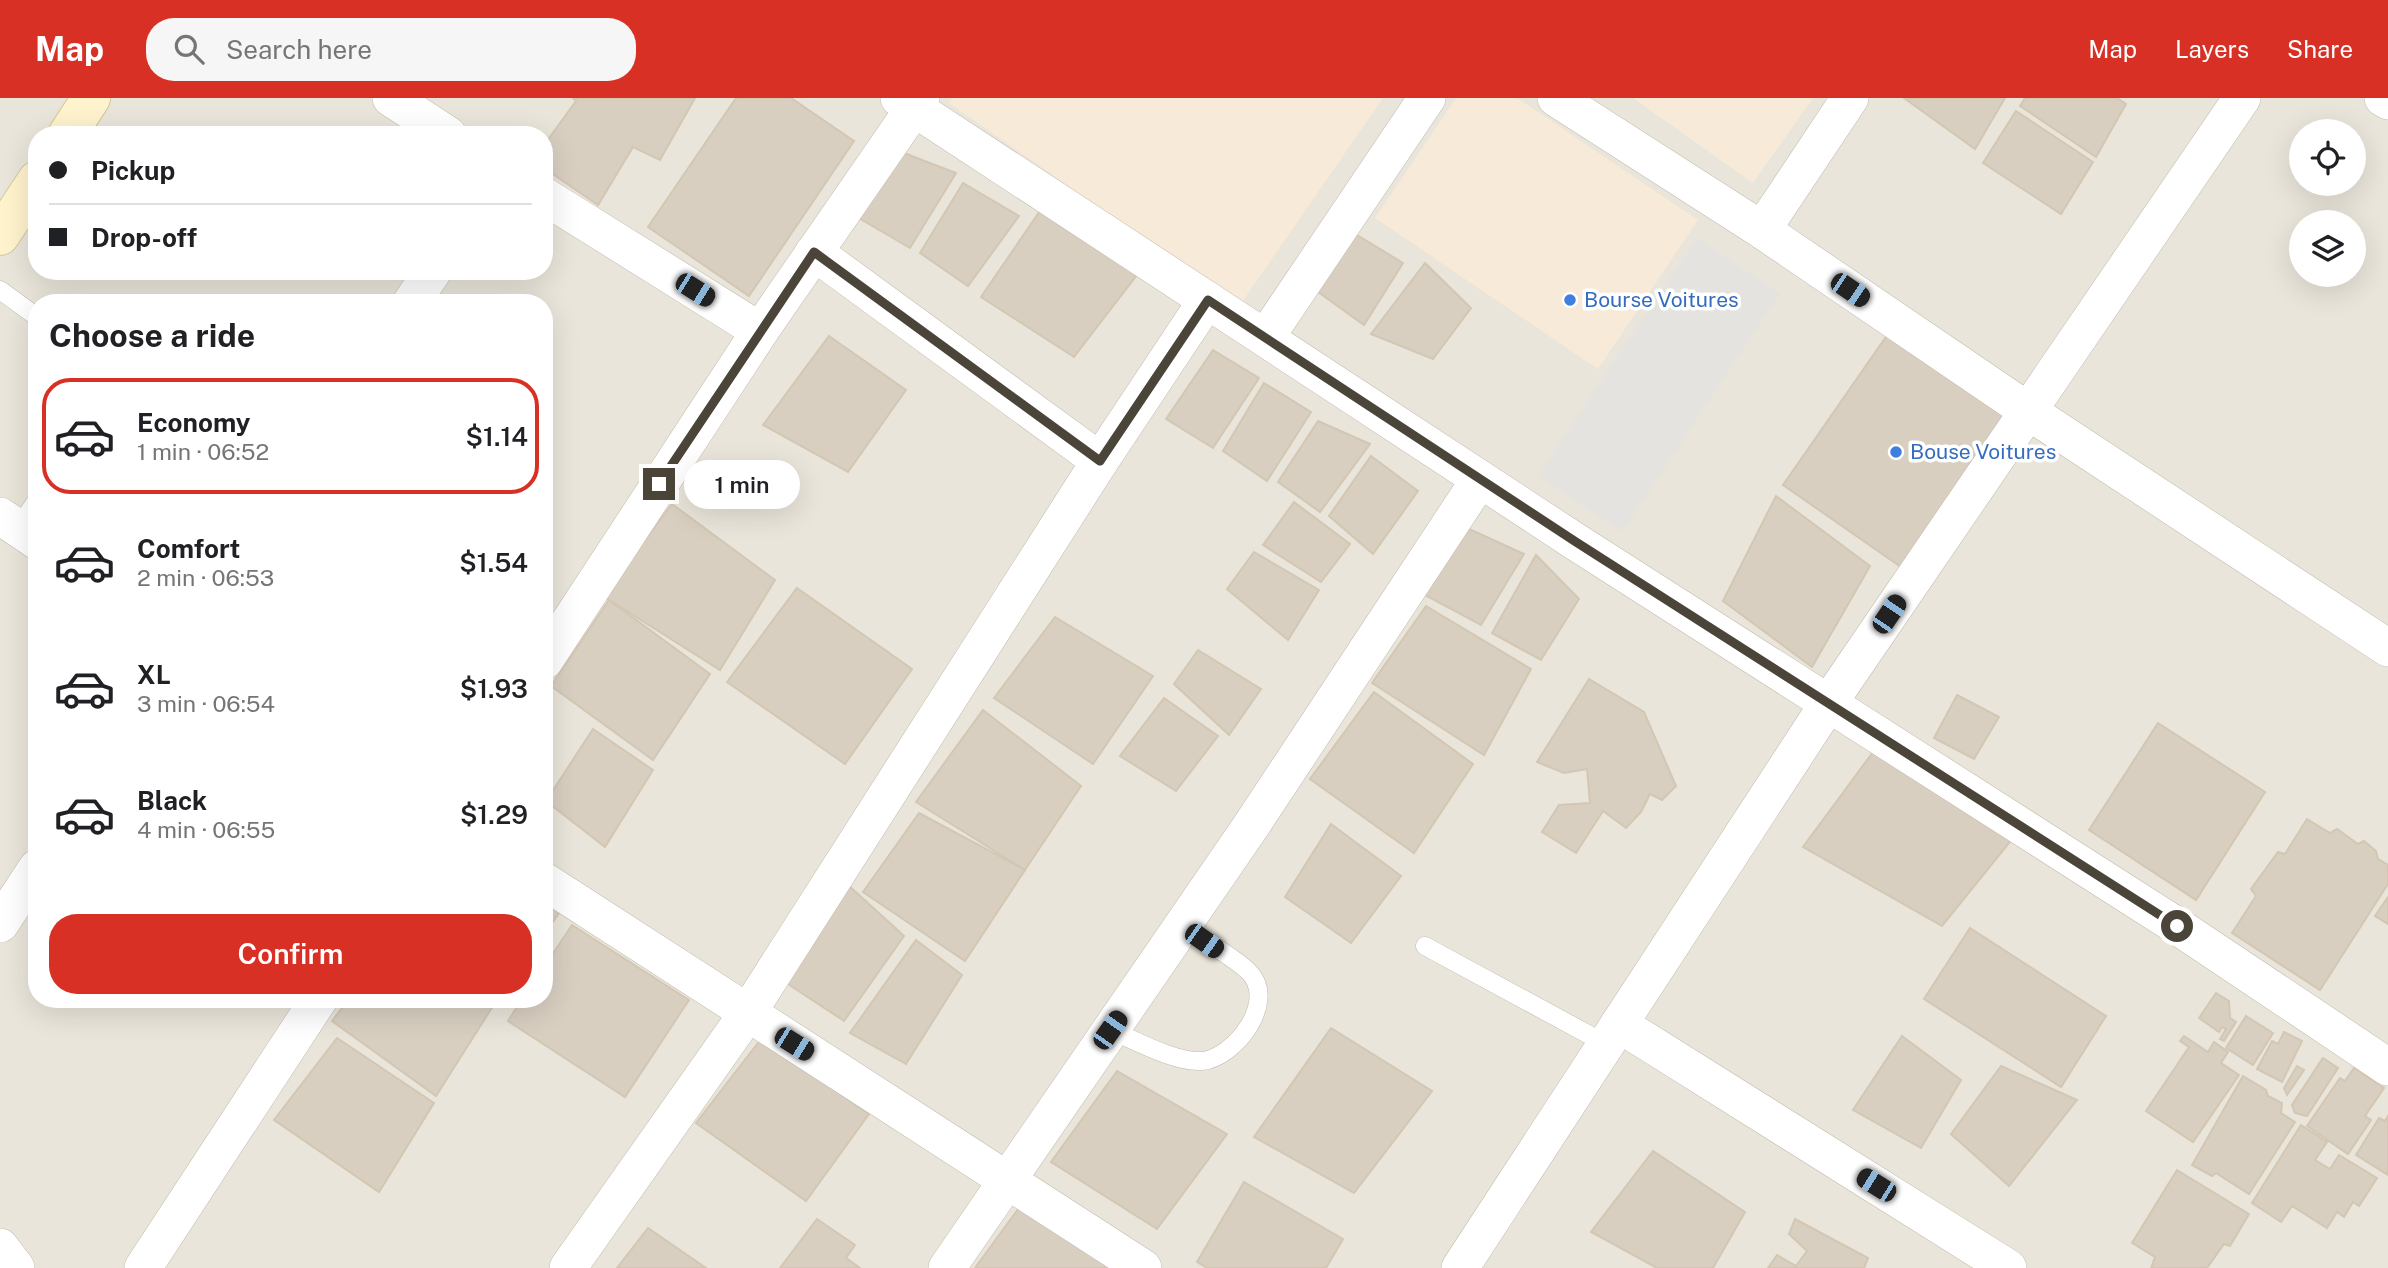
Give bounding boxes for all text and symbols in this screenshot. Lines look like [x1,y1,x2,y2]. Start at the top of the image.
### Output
search box [146,18,636,81]
text: Map [35,30,104,68]
icon: search [170,30,208,68]
text: Search here [226,34,372,65]
text: Map [2088,35,2137,63]
text: Layers [2175,35,2249,63]
text: Share [2287,35,2353,63]
map controls [2289,119,2366,287]
button: locate [2289,119,2366,196]
text: Pickup [91,155,175,186]
button: layers [2289,210,2366,287]
text: Drop-off [91,222,197,253]
car [672,270,719,310]
car [1827,270,1874,310]
place label: Bourse Voitures [1584,287,1739,312]
marker: Bourse Voitures [1562,292,1578,308]
text: Choose a ride [49,317,255,354]
icon: car [53,405,116,468]
text: Economy [137,407,250,438]
text: $1.14 [466,421,528,452]
text: 1 min · 06:52 [137,438,269,465]
place label: Bouse Voitures [1910,439,2056,464]
marker: Bouse Voitures [1888,444,1904,460]
callout: 1 min [684,460,799,508]
route end [643,468,675,500]
text: 1 min [715,471,769,498]
icon: car [53,531,116,594]
text: Comfort [137,533,240,564]
text: $1.54 [459,547,528,578]
text: 2 min · 06:53 [137,564,274,591]
car [1869,591,1910,637]
icon: car [53,657,116,720]
text: XL [137,659,171,690]
text: $1.93 [460,673,528,704]
text: 3 min · 06:54 [137,690,275,717]
icon: car [53,783,116,846]
text: Black [137,785,207,816]
text: $1.29 [460,799,528,830]
text: 4 min · 06:55 [137,816,275,843]
route start [2161,910,2193,942]
button: Confirm [49,914,532,994]
car [1181,920,1228,962]
car [1090,1007,1131,1053]
car [771,1024,818,1064]
car [1853,1165,1900,1205]

